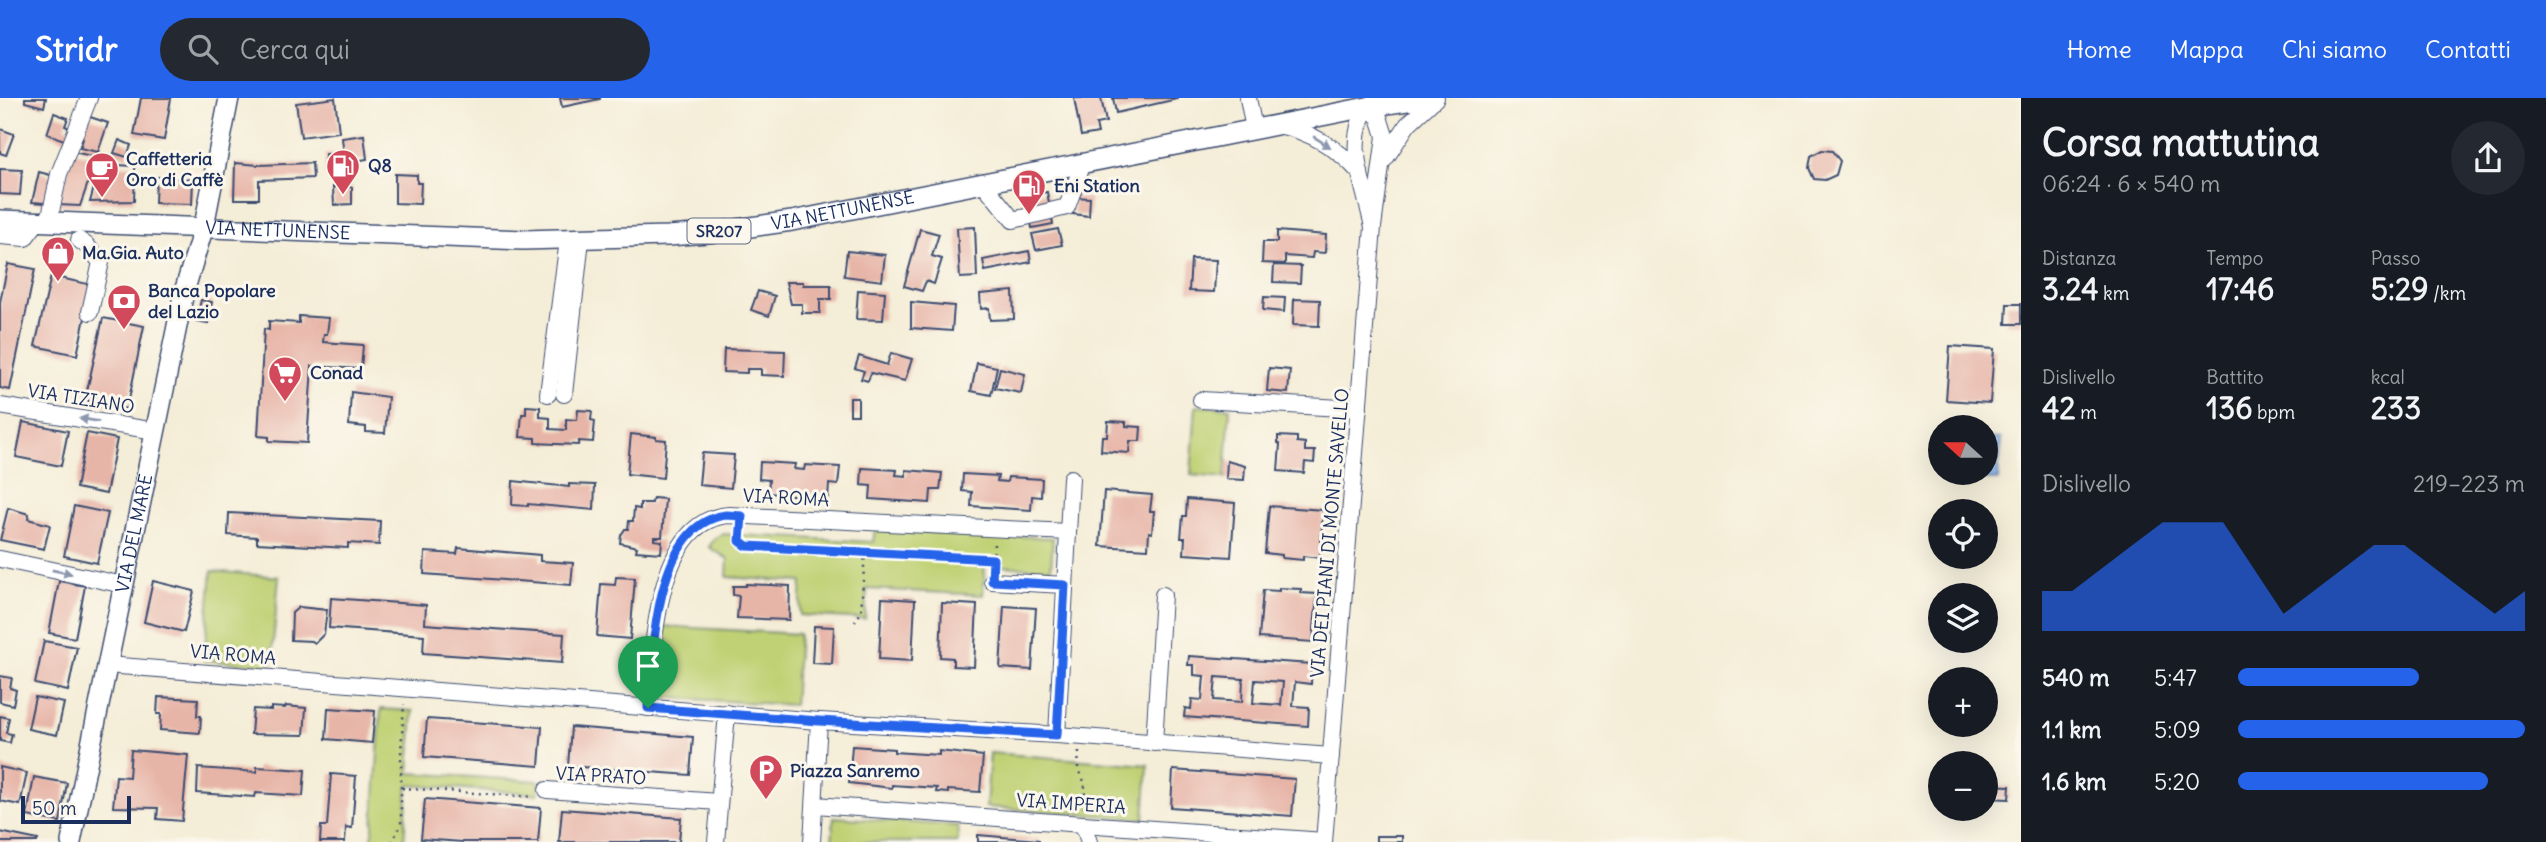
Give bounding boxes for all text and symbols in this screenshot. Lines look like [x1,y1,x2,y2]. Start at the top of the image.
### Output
search box [160,18,650,81]
text: Stridr [35,28,118,70]
icon: search [184,30,222,68]
text: Cerca qui [240,33,350,66]
text: Home [2067,34,2132,64]
text: Mappa [2170,34,2244,64]
text: Chi siamo [2282,34,2387,64]
text: Contatti [2425,34,2511,64]
text: Corsa mattutina [2042,119,2319,166]
button: share [2451,121,2525,195]
one-way arrow [1312,135,1332,148]
place label: Caffetteria Oro di Caffè [126,147,224,191]
fuel station icon: Q8 [324,147,362,196]
cafe icon: Caffetteria Oro di Caffè [83,150,121,199]
place label: Q8 [368,154,392,177]
fuel station icon: Eni Station [1010,167,1048,216]
text: 06:24 · 6 × 540 m [2042,169,2220,198]
place label: Eni Station [1054,174,1140,197]
street label: VIA NETTUNENSE [769,185,916,235]
street label: VIA NETTUNENSE [205,216,351,244]
road number: SR207 [688,218,750,244]
shop icon: Ma.Gia. Auto [39,234,77,283]
place label: Ma.Gia. Auto [82,241,184,264]
text: Distanza [2042,246,2116,270]
text: Tempo [2206,246,2263,270]
text: Passo [2371,246,2420,270]
text: 3.24 [2042,270,2099,308]
text: 17:46 [2206,270,2274,308]
text: 5:29 [2371,270,2428,308]
place label: Banca Popolare del Lazio [148,279,276,323]
text: km [2099,281,2129,305]
text: /km [2428,281,2466,305]
bank icon: Banca Popolare del Lazio [105,282,143,331]
supermarket icon: Conad [266,354,304,403]
place label: Conad [310,361,363,384]
text: Dislivello [2042,365,2116,389]
text: Battito [2206,365,2264,389]
text: kcal [2371,365,2405,389]
street label: VIA TIZIANO [26,379,136,418]
street label: VIA DEI PIANI DI MONTE SAVELLO [1305,387,1354,679]
text: 42 [2042,389,2076,427]
text: 136 [2206,389,2253,427]
text: 233 [2371,389,2421,427]
text: m [2076,400,2097,424]
text: bpm [2253,400,2295,424]
one-way arrow [78,414,100,425]
north arrow [1928,415,1998,485]
map controls [1928,415,1998,821]
text: Dislivello [2042,469,2131,498]
text: 219–223 m [2413,469,2525,498]
street label: VIA DEL MARE [110,472,157,595]
street label: VIA ROMA [742,484,830,511]
button: locate [1928,499,1998,569]
one-way arrow [51,567,73,578]
button: layers [1928,583,1998,653]
pin [618,636,678,708]
street label: VIA ROMA [189,639,277,670]
icon: arrive [629,647,667,685]
text: 540 m [2042,663,2109,692]
text: 5:47 [2154,663,2197,692]
button: + [1928,667,1998,737]
text: 1.1 km [2042,715,2101,744]
text: 5:09 [2154,715,2201,744]
button: − [1928,751,1998,821]
parking icon: Piazza Sanremo [747,752,785,801]
place label: Piazza Sanremo [790,759,920,782]
street label: VIA PRATO [555,762,647,789]
text: 1.6 km [2042,767,2107,796]
text: 5:20 [2154,767,2200,796]
street label: VIA IMPERIA [1016,788,1127,819]
scale bar [21,793,131,825]
text: 50 m [32,796,77,820]

